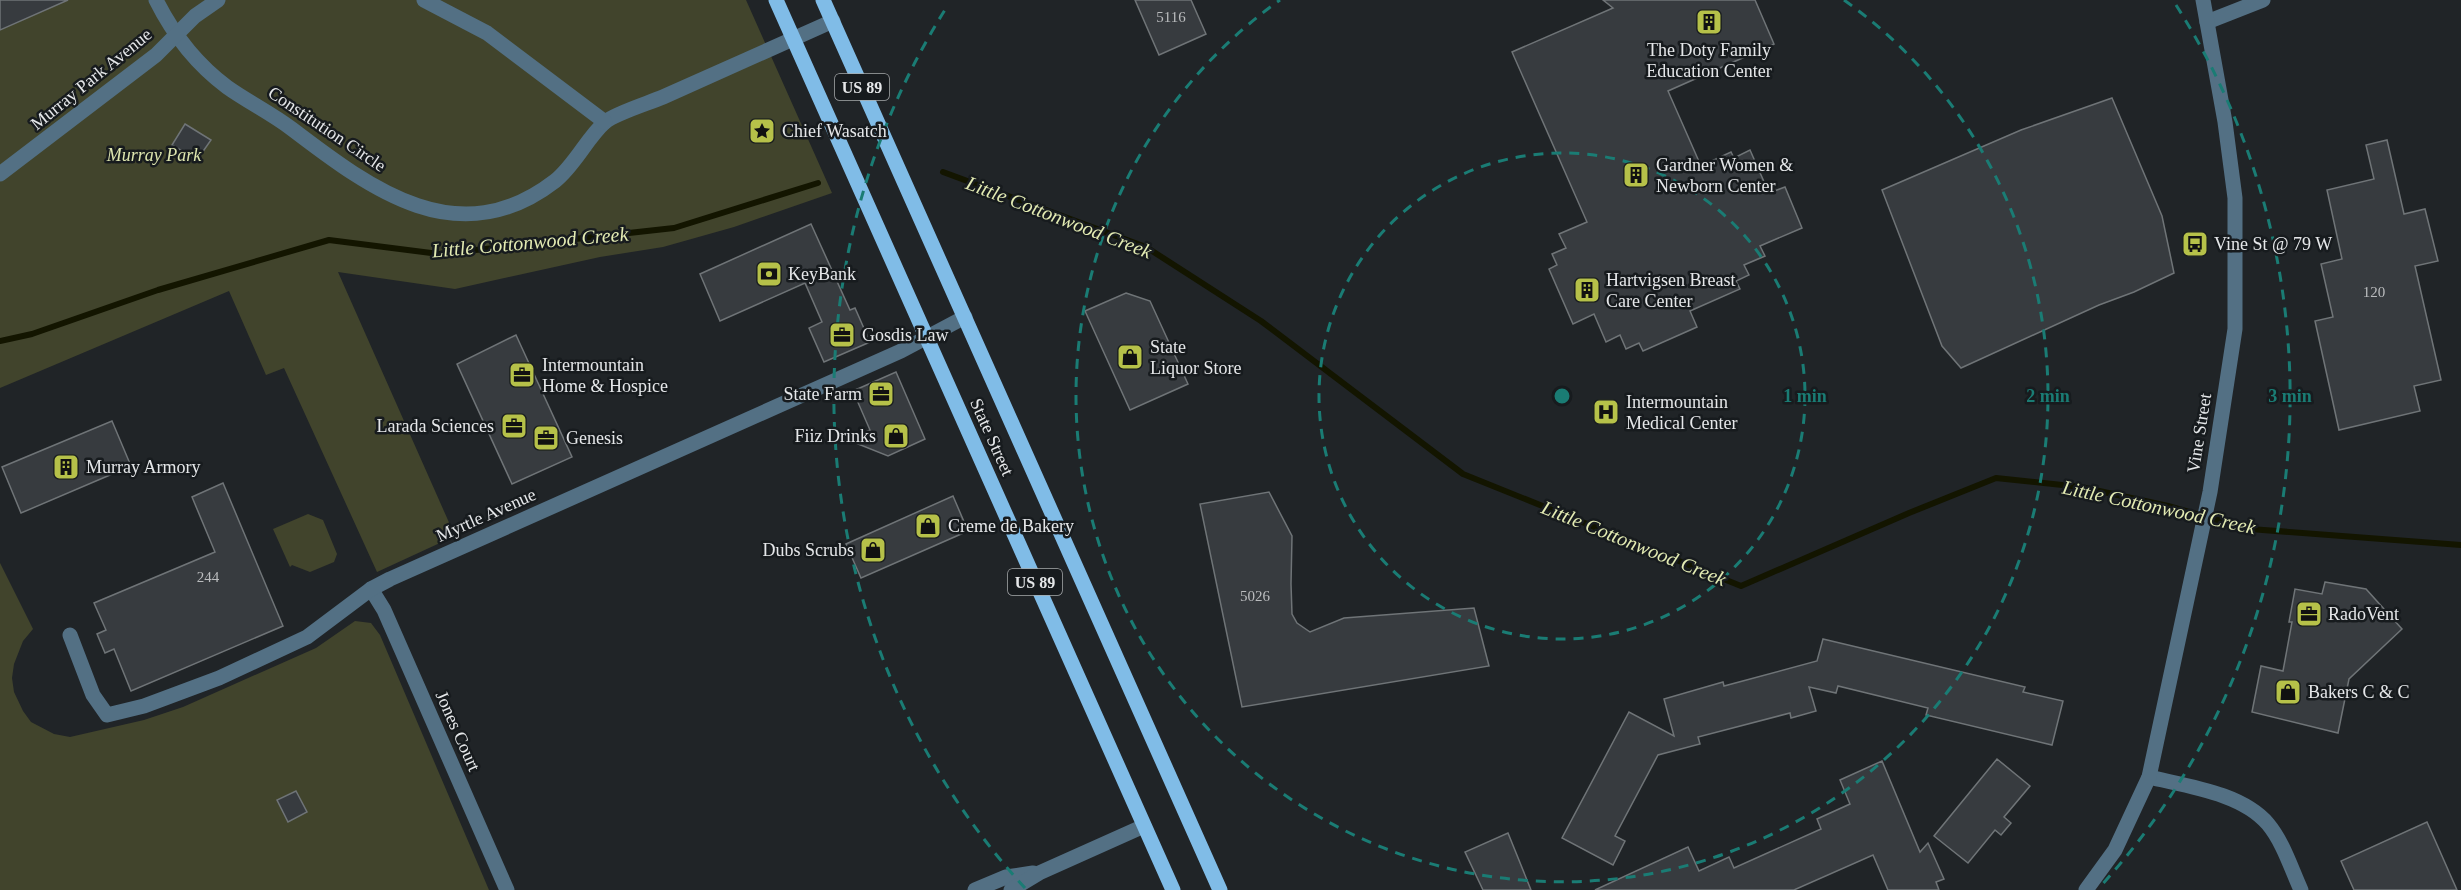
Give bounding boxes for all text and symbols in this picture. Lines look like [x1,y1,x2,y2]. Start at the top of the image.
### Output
building icon: The Doty Family Education Center [1694,7,1724,37]
house number: 5116 [1156,9,1186,25]
street label: Murray Park Avenue [27,24,155,134]
place label: The Doty Family Education Center [1646,40,1772,81]
road number: US 89 [835,74,889,100]
street label: Constitution Circle [264,82,390,176]
place icon: Chief Wasatch [747,116,777,146]
place label: Chief Wasatch [782,121,887,141]
park label: Murray Park [106,145,202,165]
place label: Gardner Women & Newborn Center [1656,155,1793,196]
building icon: Gardner Women & Newborn Center [1621,160,1651,190]
water label: Little Cottonwood Creek [962,171,1156,263]
water label: Little Cottonwood Creek [430,222,630,262]
bus stop icon: Vine St @ 79 W [2180,229,2210,259]
place label: Vine St @ 79 W [2214,234,2332,254]
bank icon: KeyBank [754,259,784,289]
place label: KeyBank [788,264,856,284]
place label: Hartvigsen Breast Care Center [1606,270,1735,311]
building icon: Hartvigsen Breast Care Center [1572,275,1602,305]
house number: 120 [2363,284,2385,300]
office icon: Gosdis Law [827,320,857,350]
place label: Gosdis Law [862,325,949,345]
place label: State Liquor Store [1150,337,1242,378]
shop icon: State Liquor Store [1115,342,1145,372]
place label: Intermountain Home & Hospice [542,355,668,396]
office icon: Intermountain Home & Hospice [507,360,537,390]
office icon: State Farm [866,379,896,409]
place label: State Farm [784,384,862,404]
centre of rings [1552,386,1572,406]
text: 1 min [1783,386,1827,406]
text: 2 min [2026,386,2070,406]
text: 3 min [2268,386,2312,406]
place label: Intermountain Medical Center [1626,392,1737,433]
street label: Vine Street [2183,392,2215,474]
street label: State Street [966,395,1018,479]
hospital icon: Intermountain Medical Center [1591,397,1621,427]
office icon: Larada Sciences [499,411,529,441]
place label: Larada Sciences [377,416,494,436]
shop icon: Fiiz Drinks [881,421,911,451]
office icon: Genesis [531,423,561,453]
place label: Fiiz Drinks [794,426,876,446]
place label: Genesis [566,428,623,448]
building icon: Murray Armory [51,452,81,482]
place label: Murray Armory [86,457,200,477]
water label: Little Cottonwood Creek [2059,476,2259,538]
street label: Myrtle Avenue [433,484,539,546]
water label: Little Cottonwood Creek [1538,496,1731,591]
shop icon: Creme de Bakery [913,511,943,541]
place label: Creme de Bakery [948,516,1074,536]
shop icon: Dubs Scrubs [858,535,888,565]
place label: Dubs Scrubs [762,540,854,560]
house number: 244 [197,569,220,585]
road number: US 89 [1008,569,1062,595]
house number: 5026 [1240,588,1271,604]
office icon: RadoVent [2294,599,2324,629]
place label: RadoVent [2328,604,2399,624]
shop icon: Bakers C & C [2273,677,2303,707]
place label: Bakers C & C [2308,682,2410,702]
street label: Jones Court [431,688,485,774]

